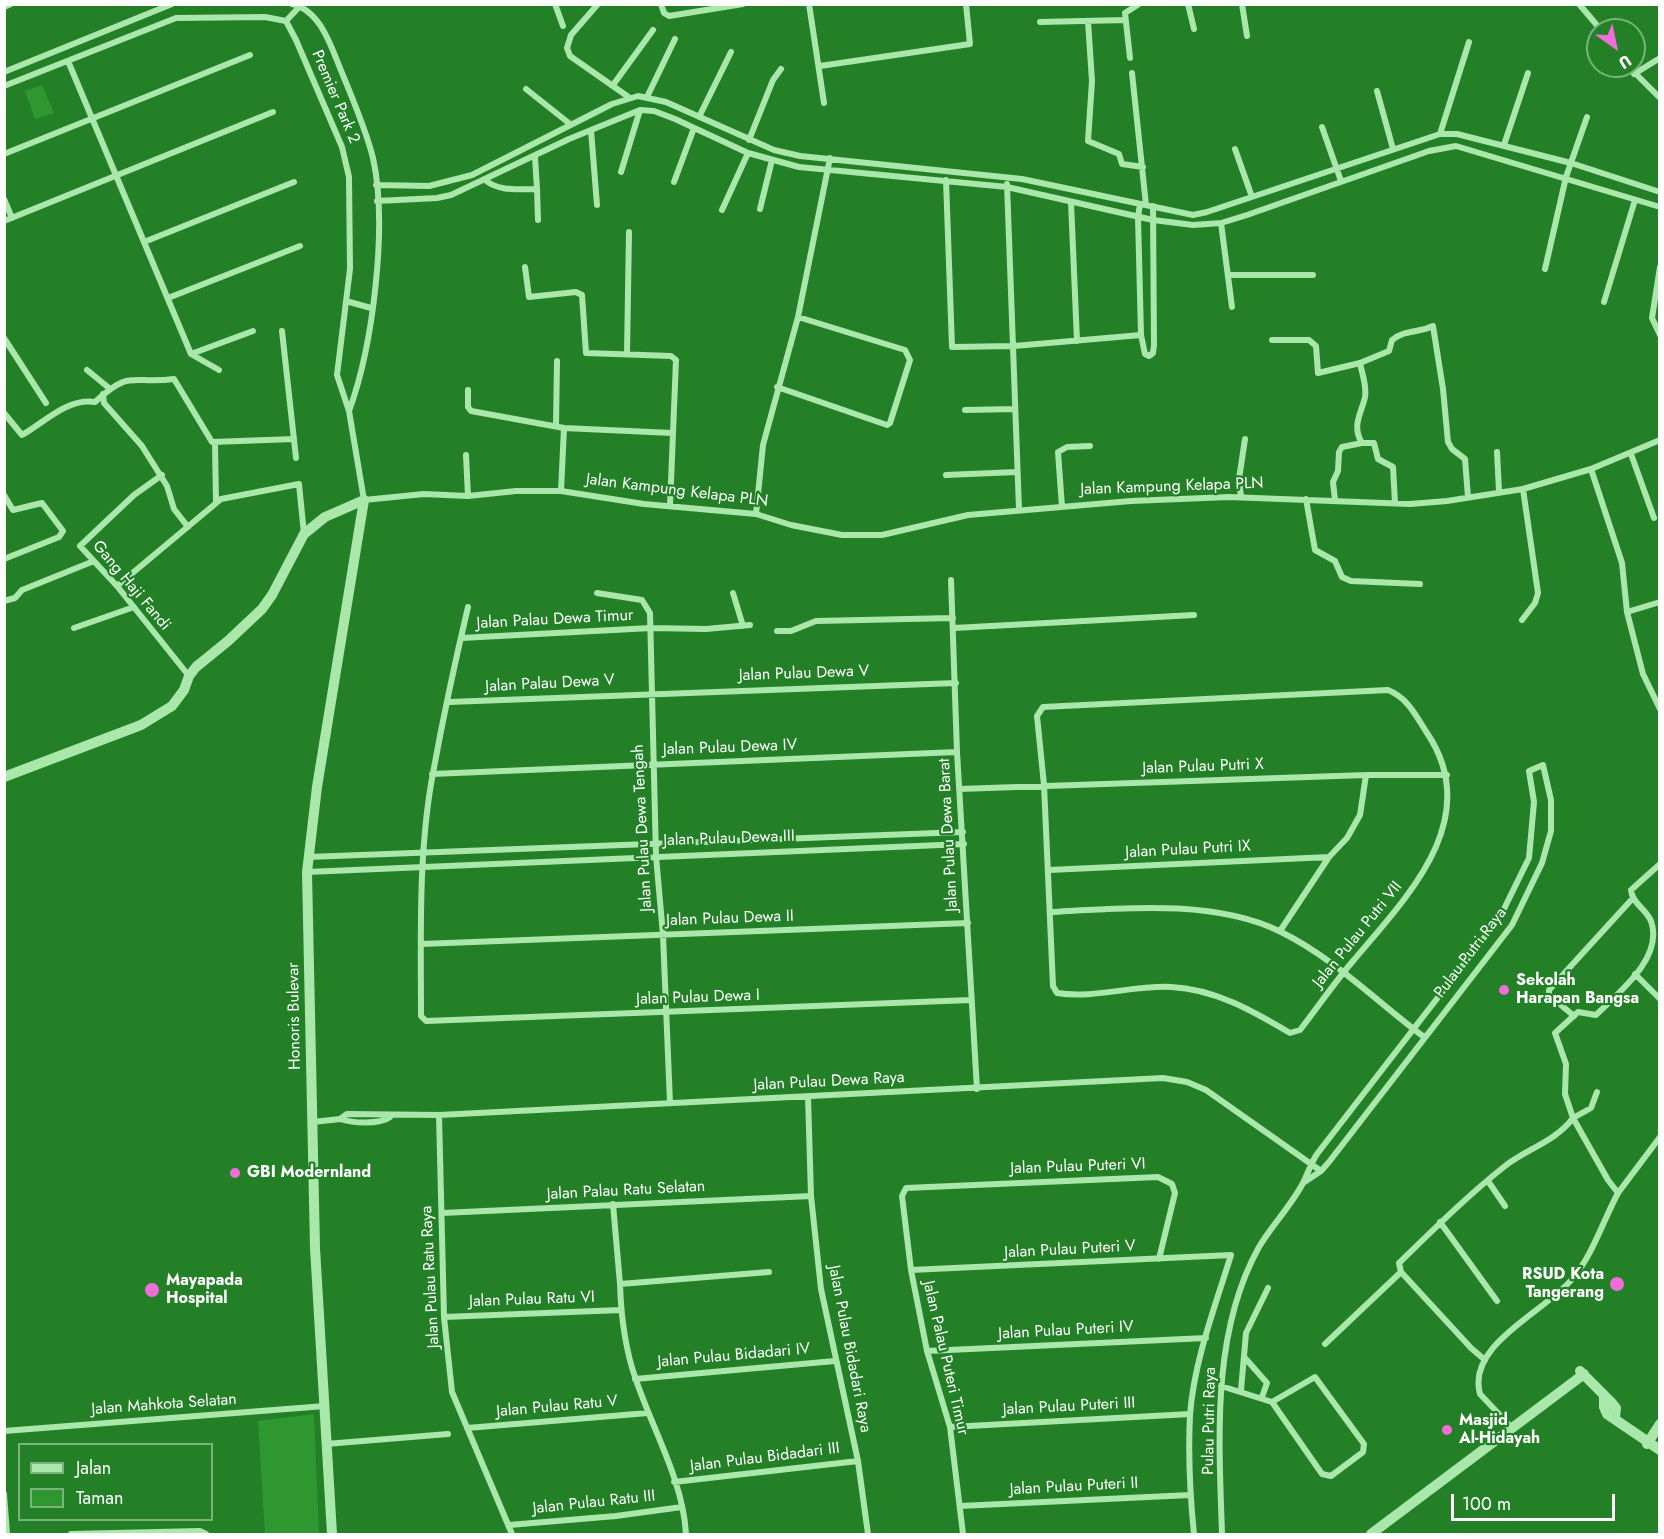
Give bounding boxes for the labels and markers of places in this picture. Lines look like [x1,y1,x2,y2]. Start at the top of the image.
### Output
place label: Sekolah Harapan Bangsa [1516,971,1639,1009]
marker: Sekolah Harapan Bangsa [1497,983,1511,997]
place label: GBI Modernland [247,1163,371,1183]
marker: GBI Modernland [228,1166,242,1180]
place label: RSUD Kota Tangerang [1522,1265,1604,1303]
place label: Mayapada Hospital [166,1271,243,1309]
marker: RSUD Kota Tangerang [1608,1275,1626,1293]
marker: Mayapada Hospital [143,1281,161,1299]
place label: Masjid Al-Hidayah [1459,1411,1540,1449]
marker: Masjid Al-Hidayah [1440,1423,1454,1437]

